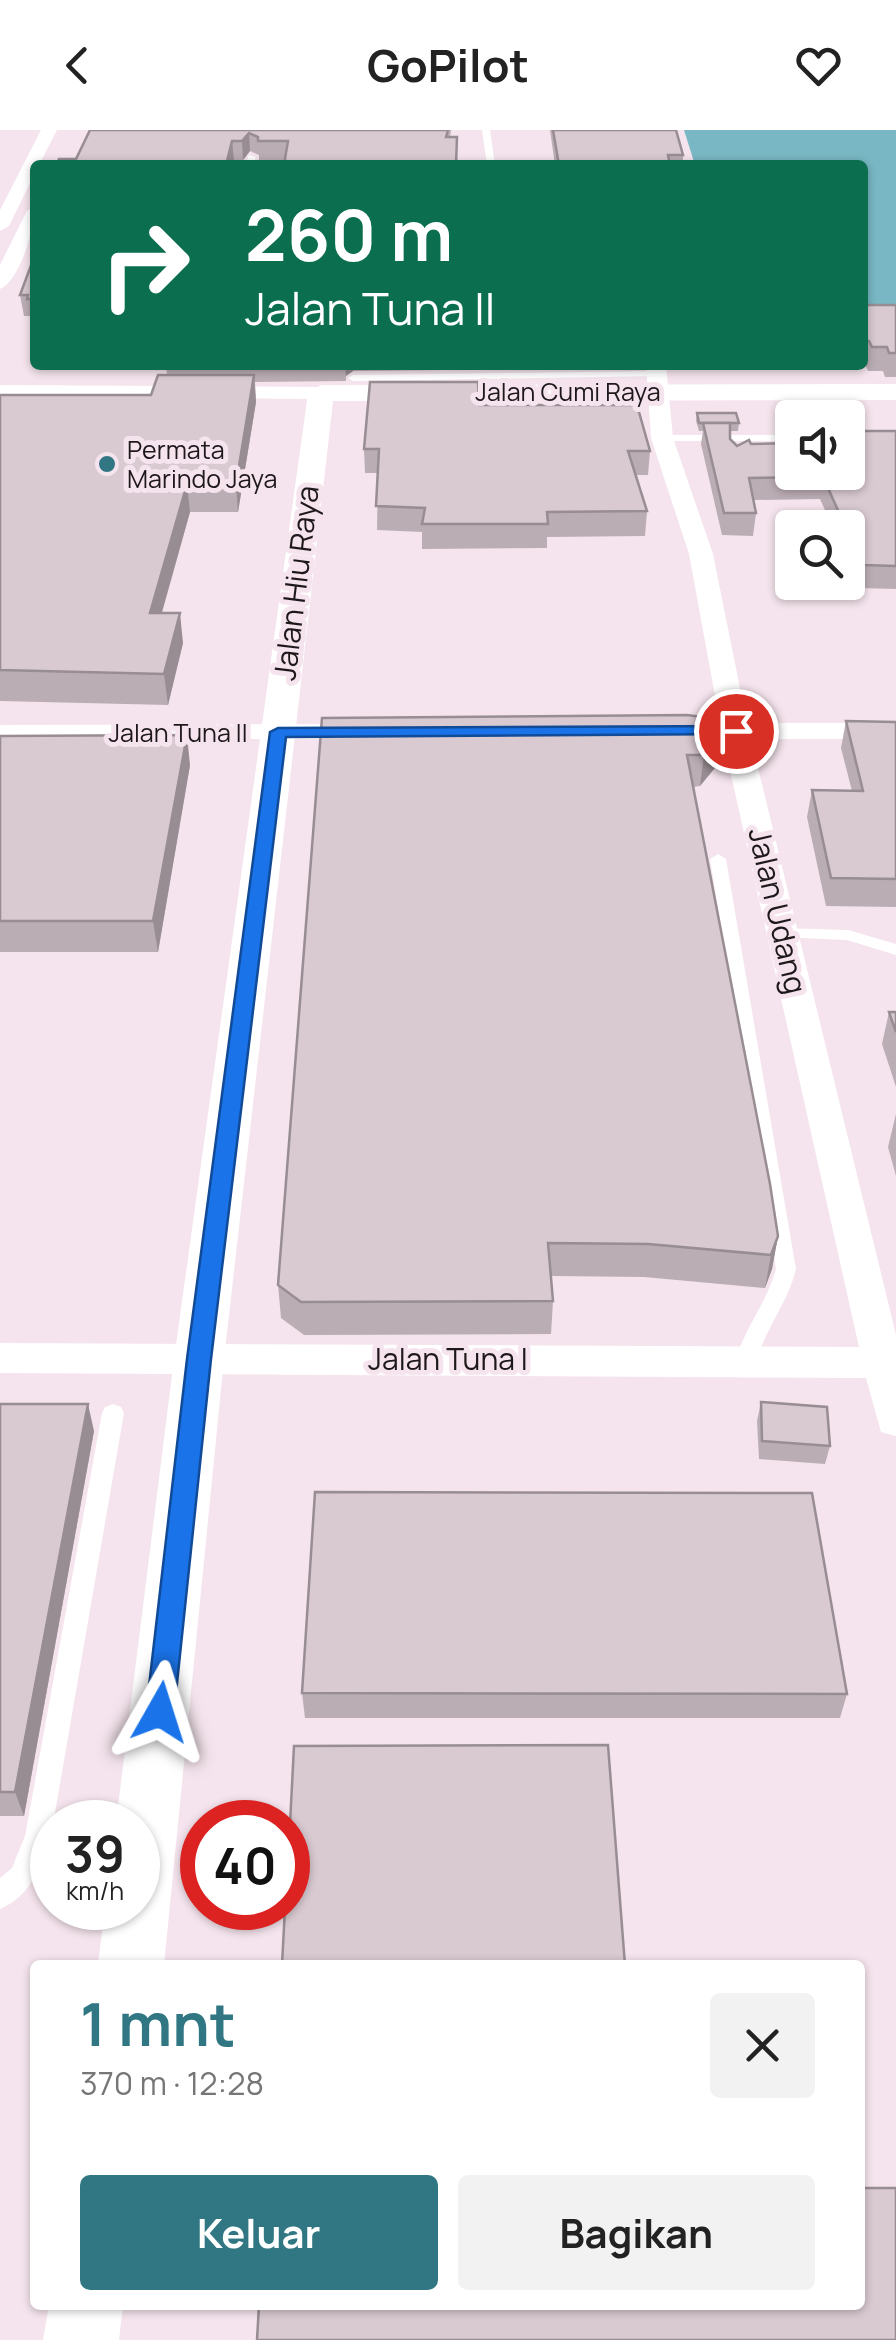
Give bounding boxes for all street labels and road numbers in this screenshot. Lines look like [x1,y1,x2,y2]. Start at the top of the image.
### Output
street label: Jalan Cumi Raya [475,374,661,409]
street label: Jalan Hiu Raya [263,483,328,683]
street label: Jalan Tuna II [109,715,247,750]
street label: Jalan Udang [739,824,817,998]
street label: Jalan Tuna I [368,1338,528,1379]

